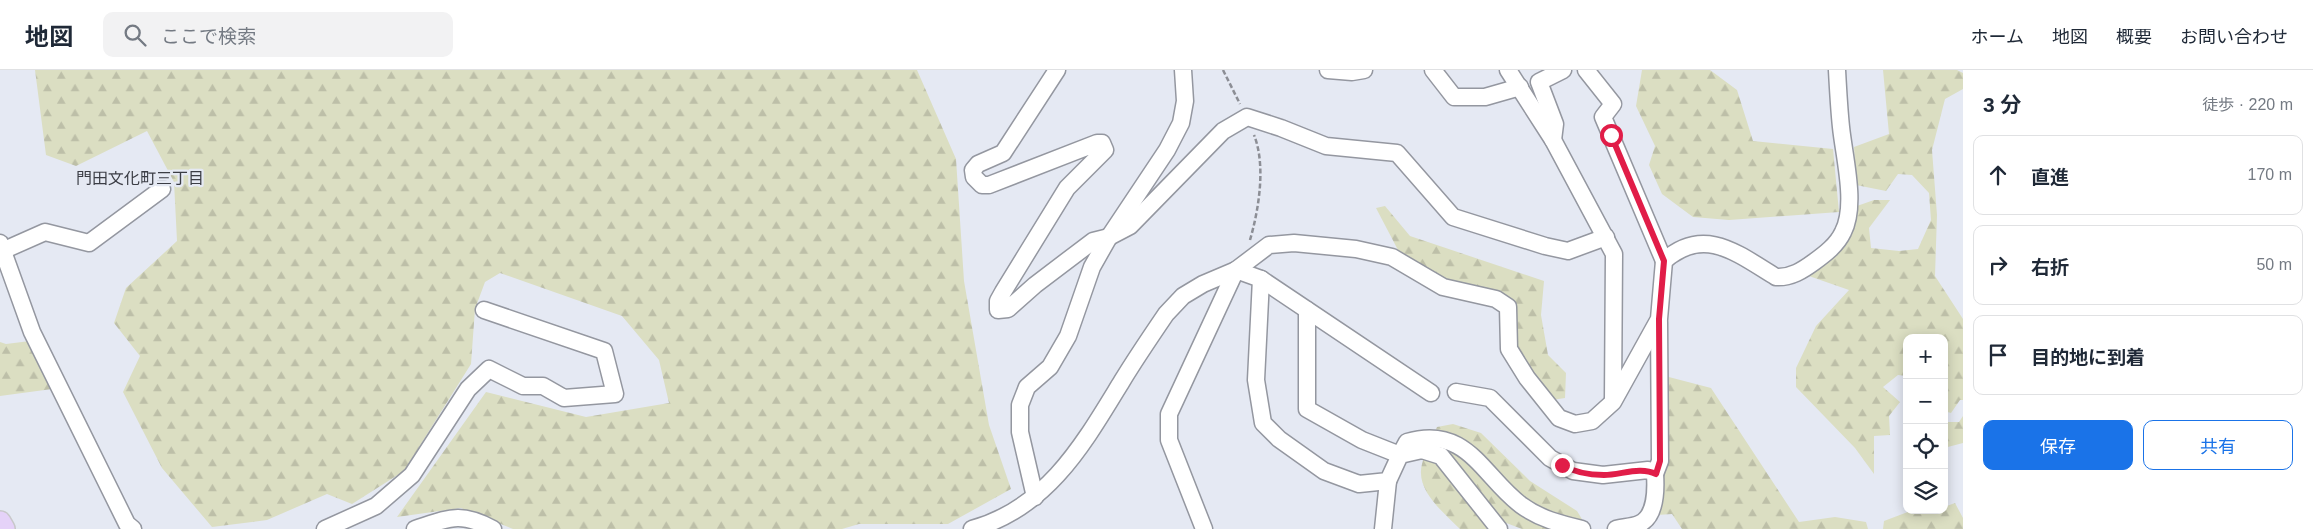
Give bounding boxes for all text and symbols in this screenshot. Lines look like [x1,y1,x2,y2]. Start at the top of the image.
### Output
search box [103,12,453,57]
icon: search [121,21,149,49]
text: 地図 [25,23,73,50]
text: ここで検索 [161,26,256,47]
text: ホーム [1971,27,2024,47]
text: 地図 [2052,27,2088,47]
text: 概要 [2116,27,2152,47]
text: お問い合わせ [2180,27,2288,47]
text: 3 分 [1983,93,2022,116]
text: 徒歩 · 220 m [2202,96,2293,113]
route start [1600,124,1623,147]
icon: ahead [1984,161,2012,189]
text: 170 m [2248,166,2292,183]
text: 直進 [2031,167,2069,188]
district label: 門田文化町三丁目 [76,170,204,187]
icon: right [1984,251,2012,279]
text: 50 m [2256,256,2292,273]
text: 右折 [2031,257,2069,278]
map controls [1903,334,1948,514]
button: + [1903,334,1948,379]
icon: arrive [1984,341,2012,369]
text: 目的地に到着 [2031,347,2145,368]
button: − [1903,379,1948,424]
button: 保存 [1983,420,2133,470]
button: 共有 [2143,420,2293,470]
button: locate [1903,424,1948,469]
route end [1551,454,1574,477]
button: layers [1903,469,1948,514]

